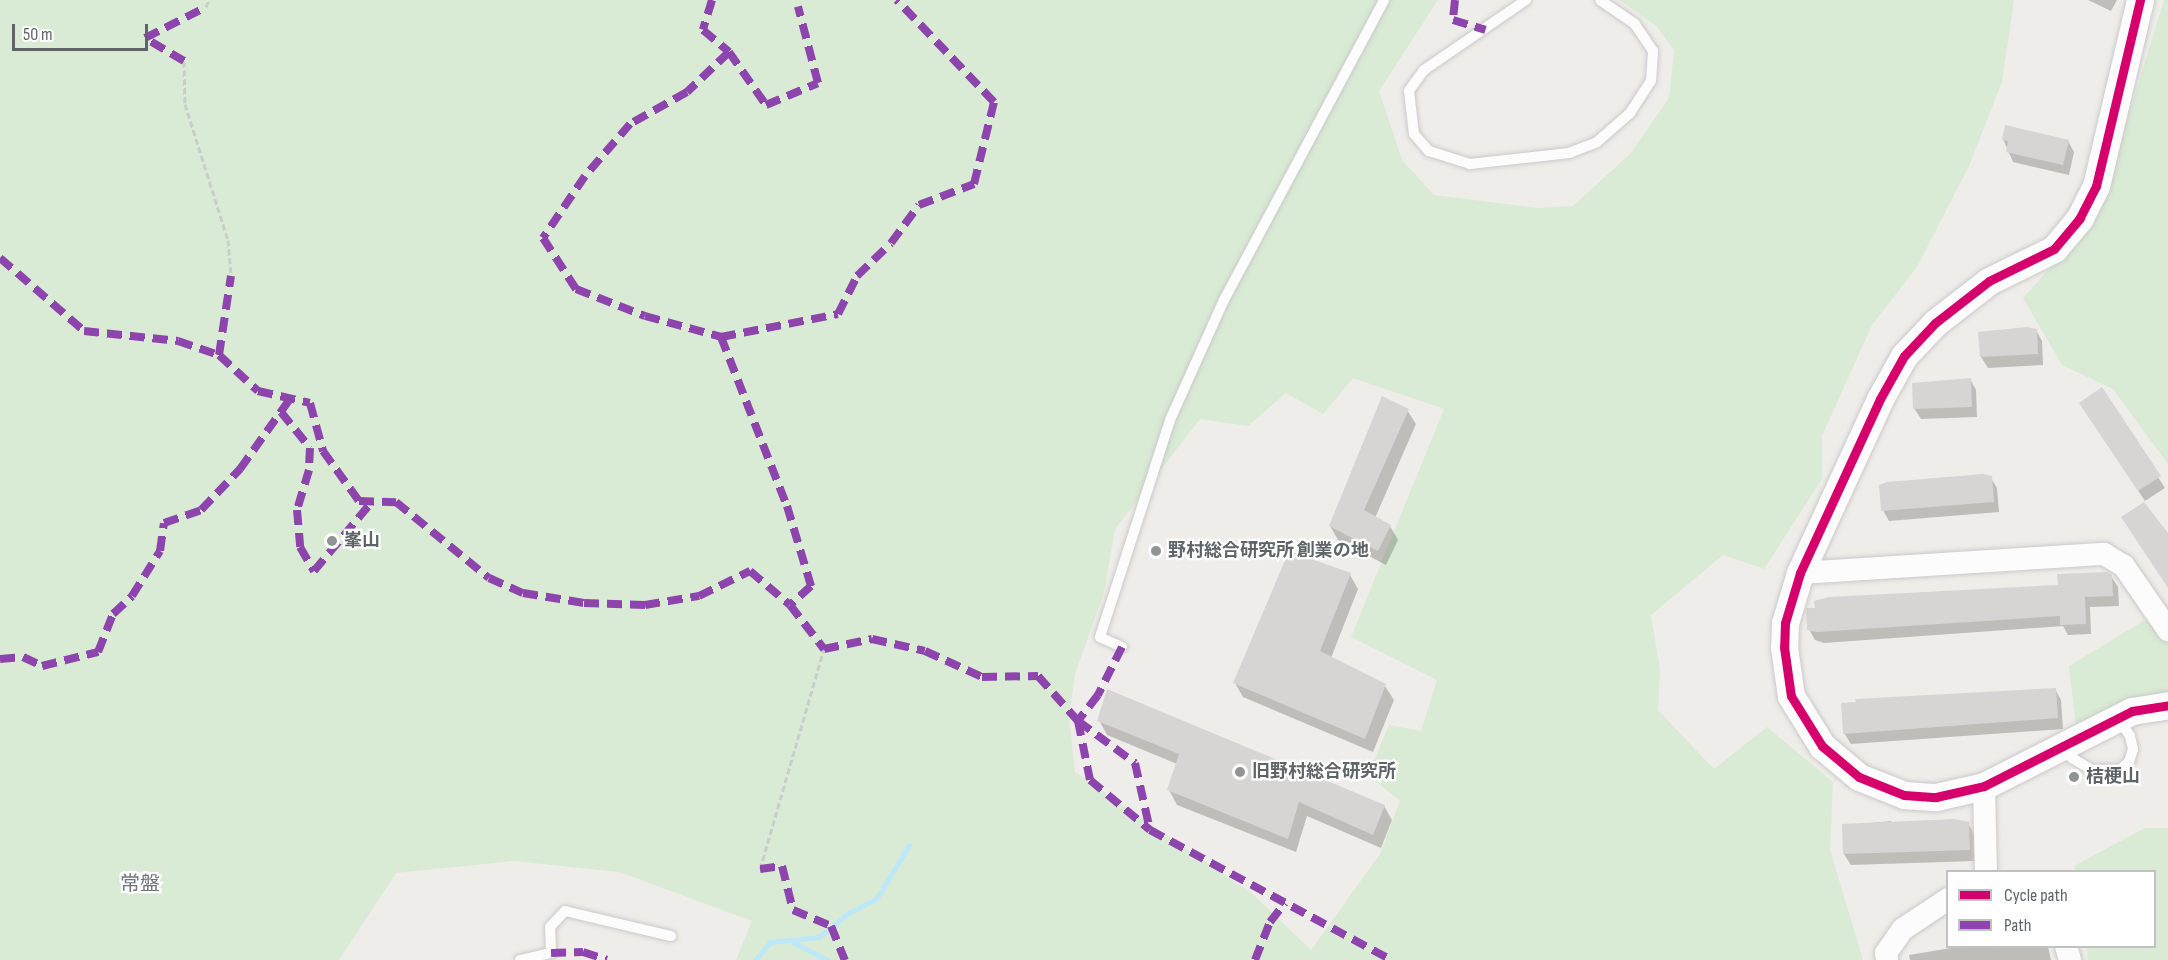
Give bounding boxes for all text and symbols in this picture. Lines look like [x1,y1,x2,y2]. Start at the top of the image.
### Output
scale bar [15,12,152,50]
text: 50 m [23,24,53,45]
place label: 峯山 [344,530,380,552]
marker: 峯山 [325,534,339,548]
place label: 野村総合研究所 創業の地 [1168,540,1369,562]
marker: 野村総合研究所 創業の地 [1149,544,1163,558]
place label: 旧野村総合研究所 [1252,761,1396,783]
marker: 旧野村総合研究所 [1233,765,1247,779]
place label: 桔梗山 [2086,766,2140,788]
marker: 桔梗山 [2067,770,2081,784]
legend [1946,870,2156,948]
district label: 常盤 [120,872,160,896]
text: Cycle path [2004,885,2068,906]
text: Path [2004,915,2032,936]

